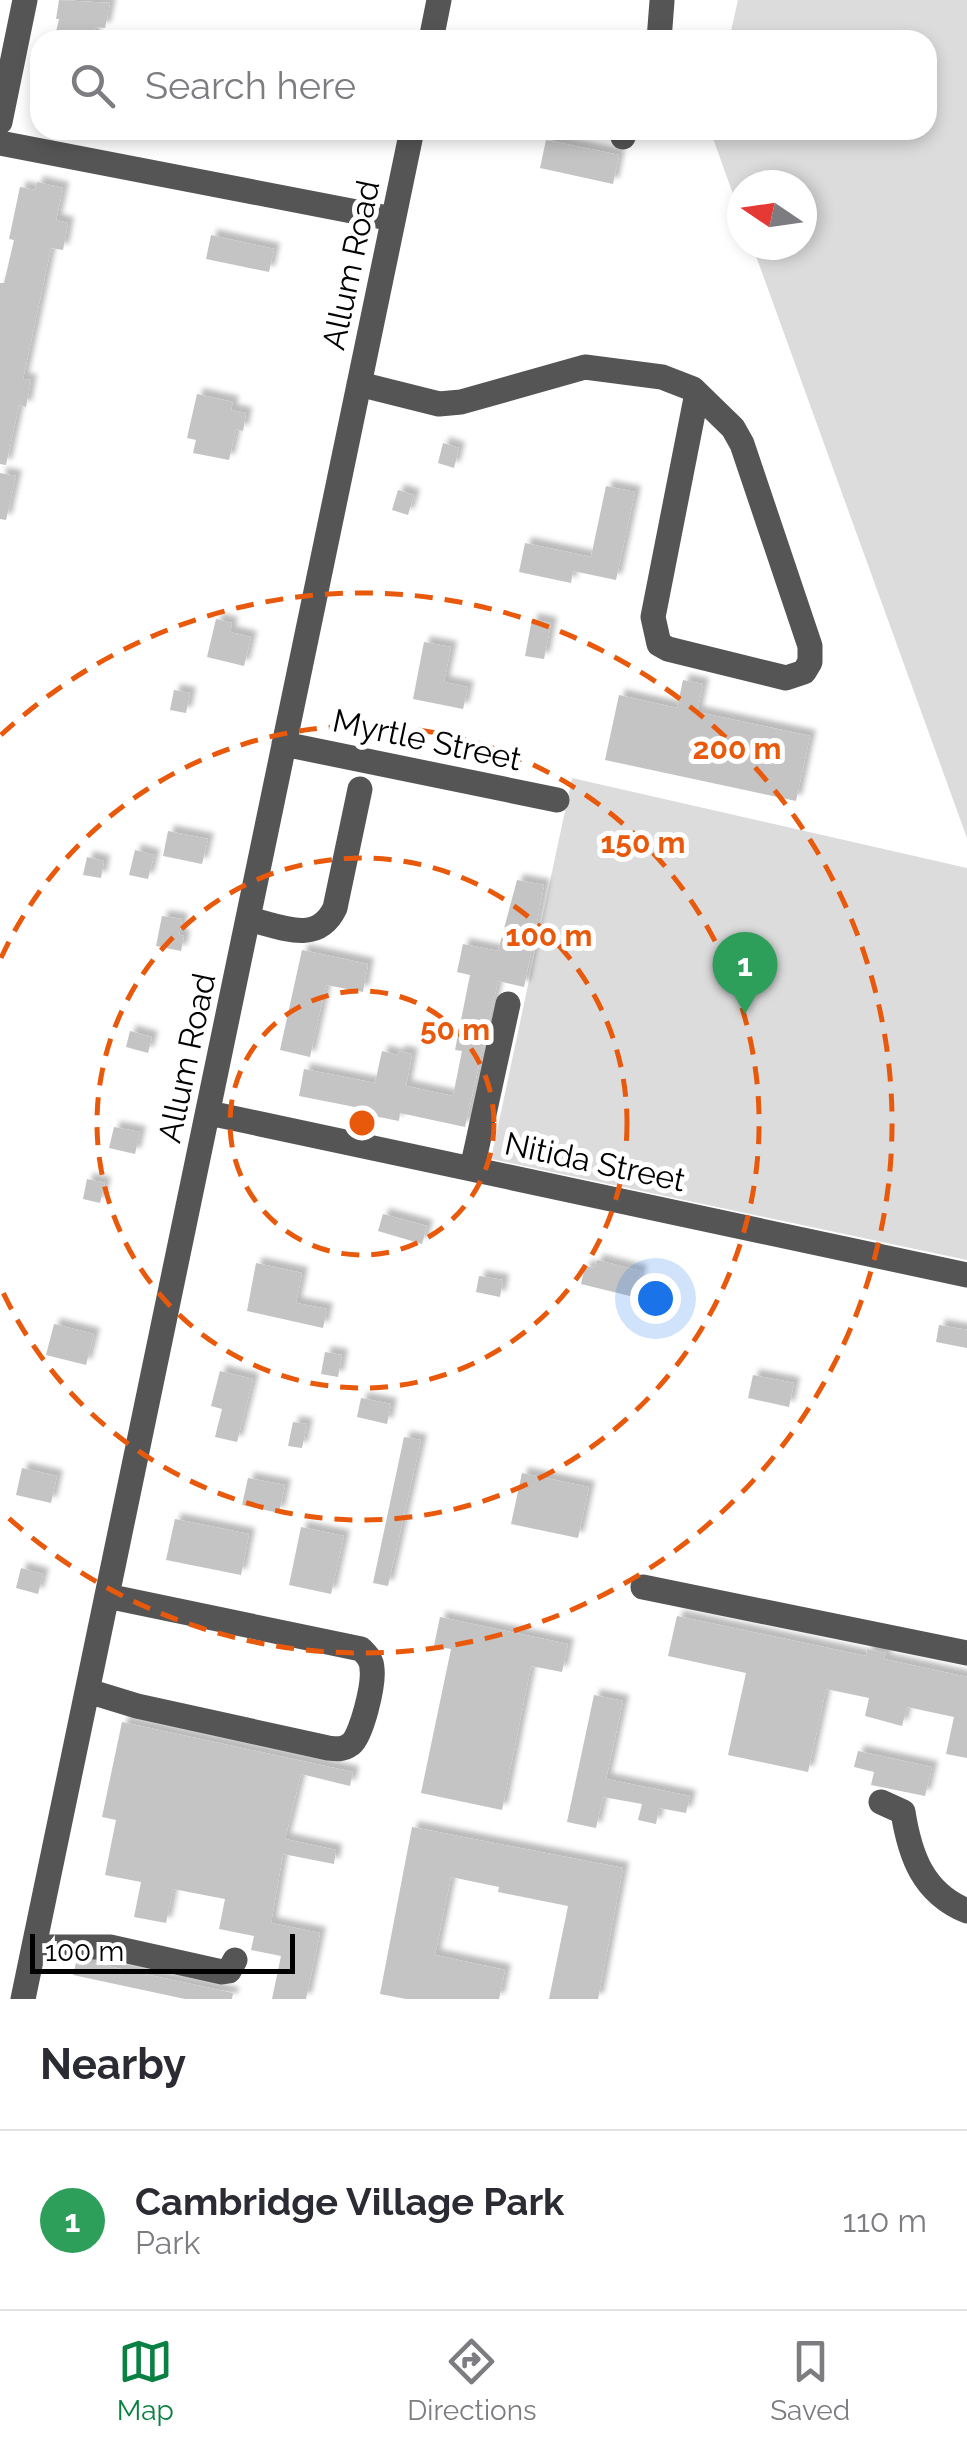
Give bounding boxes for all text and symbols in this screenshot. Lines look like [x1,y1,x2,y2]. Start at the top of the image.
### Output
search box [30,30,937,140]
icon: search [65,58,120,113]
text: Search here [145,63,356,108]
north arrow [727,170,817,260]
street label: Allum Road [314,177,387,353]
street label: Myrtle Street [329,701,525,778]
text: 200 m [693,731,781,766]
text: 150 m [601,825,686,860]
text: 100 m [506,918,592,953]
pin: 1 [712,932,778,1014]
street label: Allum Road [150,970,223,1146]
text: 50 m [420,1012,490,1047]
centre of rings [344,1105,380,1141]
street label: Nitida Street [501,1124,689,1199]
your location [630,1273,681,1324]
scale bar [30,1929,295,1974]
text: 100 m [45,1935,124,1968]
text: Nearby [40,2040,186,2089]
text: Cambridge Village Park [135,2179,564,2224]
text: 1 [65,2202,80,2239]
text: 110 m [842,2202,927,2239]
text: Park [135,2224,200,2261]
tab: Map [117,2334,174,2427]
tab: Directions [407,2334,537,2427]
tab: Saved [770,2334,850,2427]

